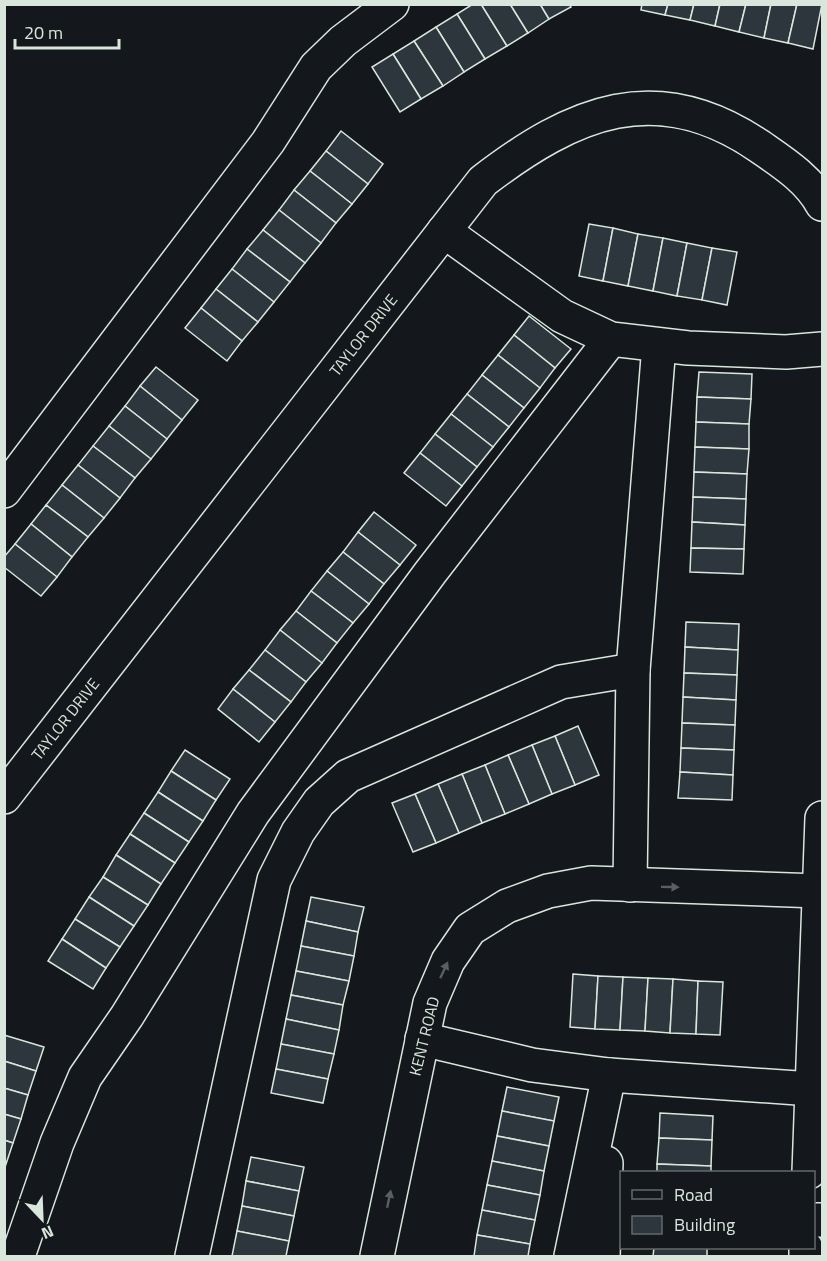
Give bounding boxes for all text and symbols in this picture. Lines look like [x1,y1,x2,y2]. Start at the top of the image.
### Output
scale bar [15,12,118,50]
text: 20 m [24,19,63,46]
street label: TAYLOR DRIVE [323,289,403,381]
street label: TAYLOR DRIVE [25,673,105,765]
one-way arrow [660,882,679,892]
one-way arrow [440,961,449,978]
street label: KENT ROAD [403,994,445,1078]
legend [620,1171,815,1249]
text: Road [674,1181,713,1208]
north arrow [12,1189,72,1249]
one-way arrow [385,1189,394,1208]
text: Building [674,1211,735,1238]
text: N [38,1220,58,1246]

